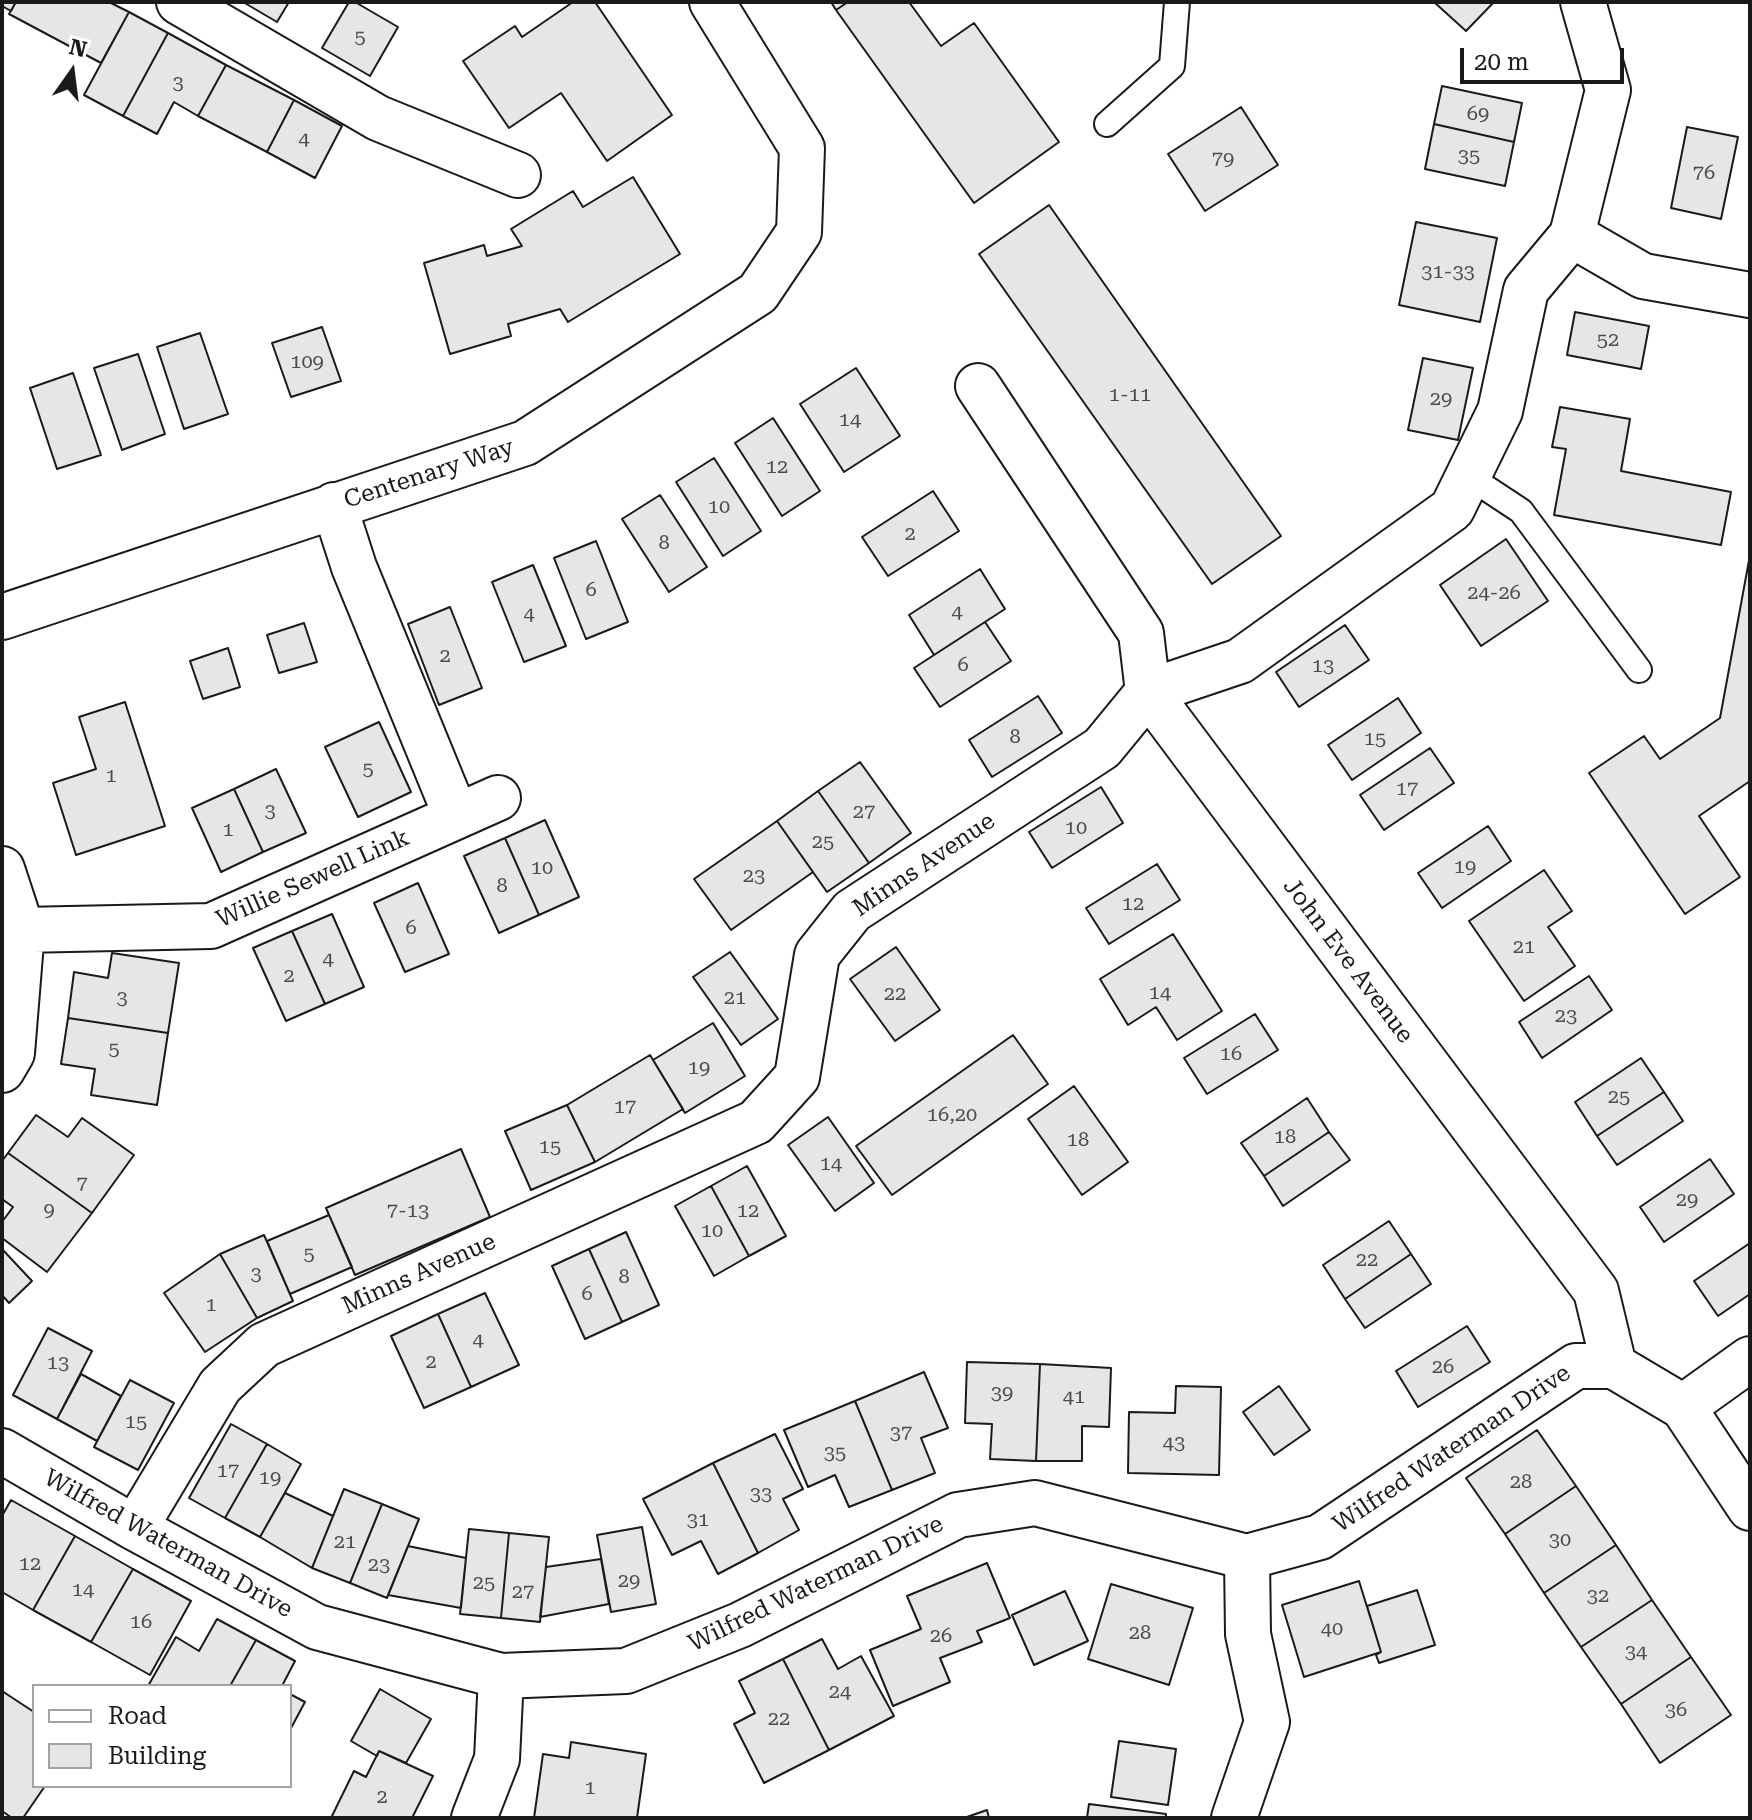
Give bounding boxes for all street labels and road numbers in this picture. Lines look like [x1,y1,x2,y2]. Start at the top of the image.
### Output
street label: Centenary Way [340,433,518,515]
street label: Minns Avenue [848,807,1000,923]
street label: Willie Sewell Link [212,824,414,934]
street label: John Eve Avenue [1277,873,1419,1049]
street label: Minns Avenue [338,1227,500,1321]
street label: Wilfred Waterman Drive [1328,1359,1576,1539]
street label: Wilfred Waterman Drive [39,1464,297,1624]
street label: Wilfred Waterman Drive [684,1510,948,1658]

